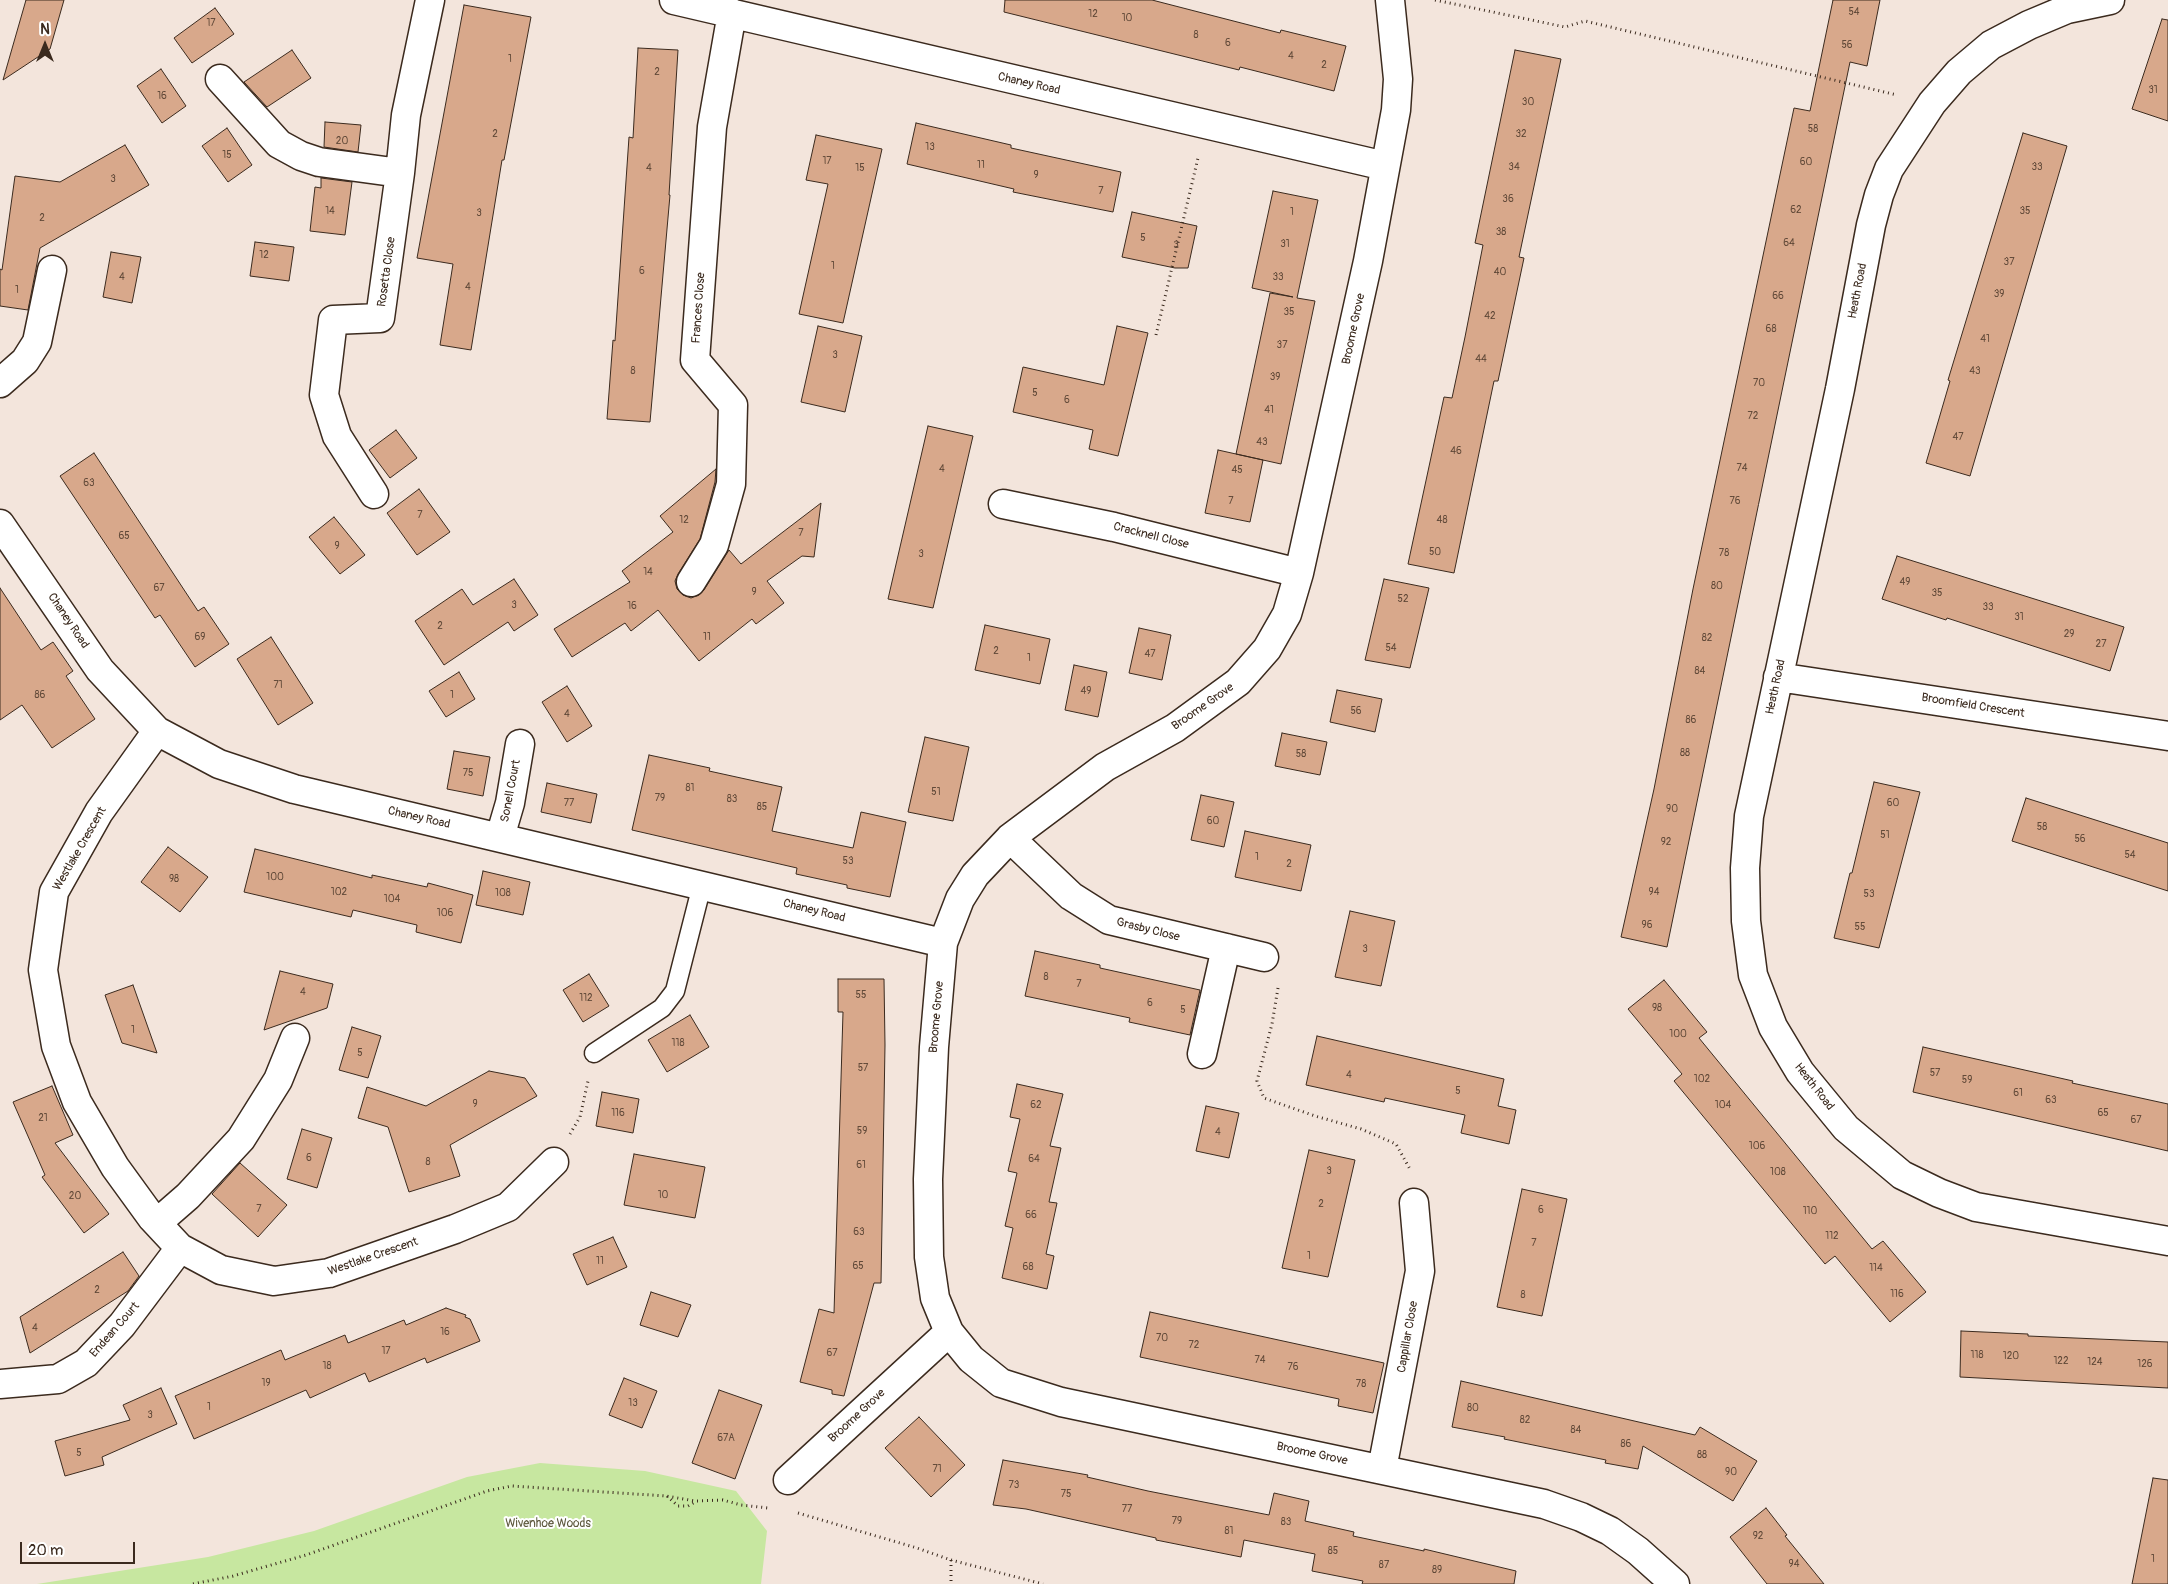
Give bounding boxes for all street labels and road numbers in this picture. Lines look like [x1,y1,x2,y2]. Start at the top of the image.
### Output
street label: Chaney Road [996,70,1062,98]
street label: Rosetta Close [375,236,399,308]
street label: Heath Road [1846,262,1870,320]
street label: Frances Close [689,272,709,344]
street label: Broome Grove [1339,292,1369,366]
street label: Cracknell Close [1112,520,1190,552]
street label: Chaney Road [44,591,92,651]
street label: Heath Road [1763,658,1789,716]
street label: Broome Grove [1169,680,1237,734]
street label: Broomfield Crescent [1920,691,2026,721]
street label: Sonell Court [498,759,524,823]
street label: Chaney Road [386,804,452,832]
street label: Westlake Crescent [50,805,110,893]
street label: Chaney Road [781,896,847,926]
street label: Grasby Close [1115,915,1181,945]
street label: Broome Grove [927,980,947,1054]
street label: Heath Road [1791,1060,1837,1114]
street label: Westlake Crescent [326,1235,420,1279]
street label: Endean Court [87,1299,143,1361]
street label: Cappillar Close [1395,1300,1421,1374]
street label: Broome Grove [826,1386,888,1446]
street label: Broome Grove [1275,1439,1349,1469]

